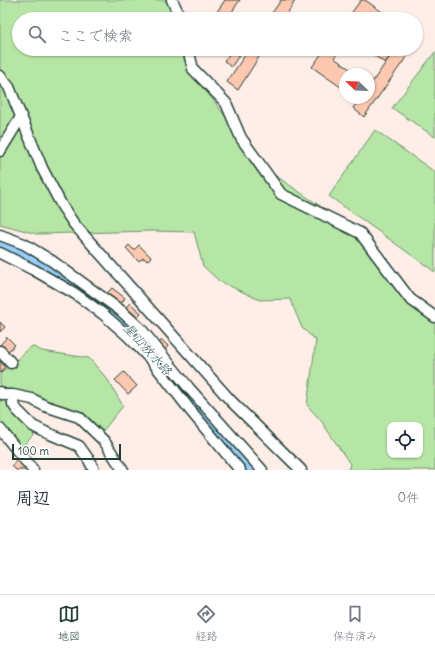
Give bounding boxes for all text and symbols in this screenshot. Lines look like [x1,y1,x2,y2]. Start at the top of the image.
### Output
search box [12,12,423,56]
icon: search [26,23,48,45]
text: ここで検索 [58,26,133,45]
north arrow [339,68,375,104]
water label: 星山放水路 [120,319,176,380]
map controls [387,422,423,458]
button: locate [387,422,423,458]
scale bar [12,442,121,461]
text: 100 m [18,444,49,458]
text: 周辺 [16,487,50,509]
text: 0件 [397,489,419,506]
tab: 地図 [58,603,80,643]
tab: 経路 [195,603,217,643]
tab: 保存済み [333,603,377,643]

